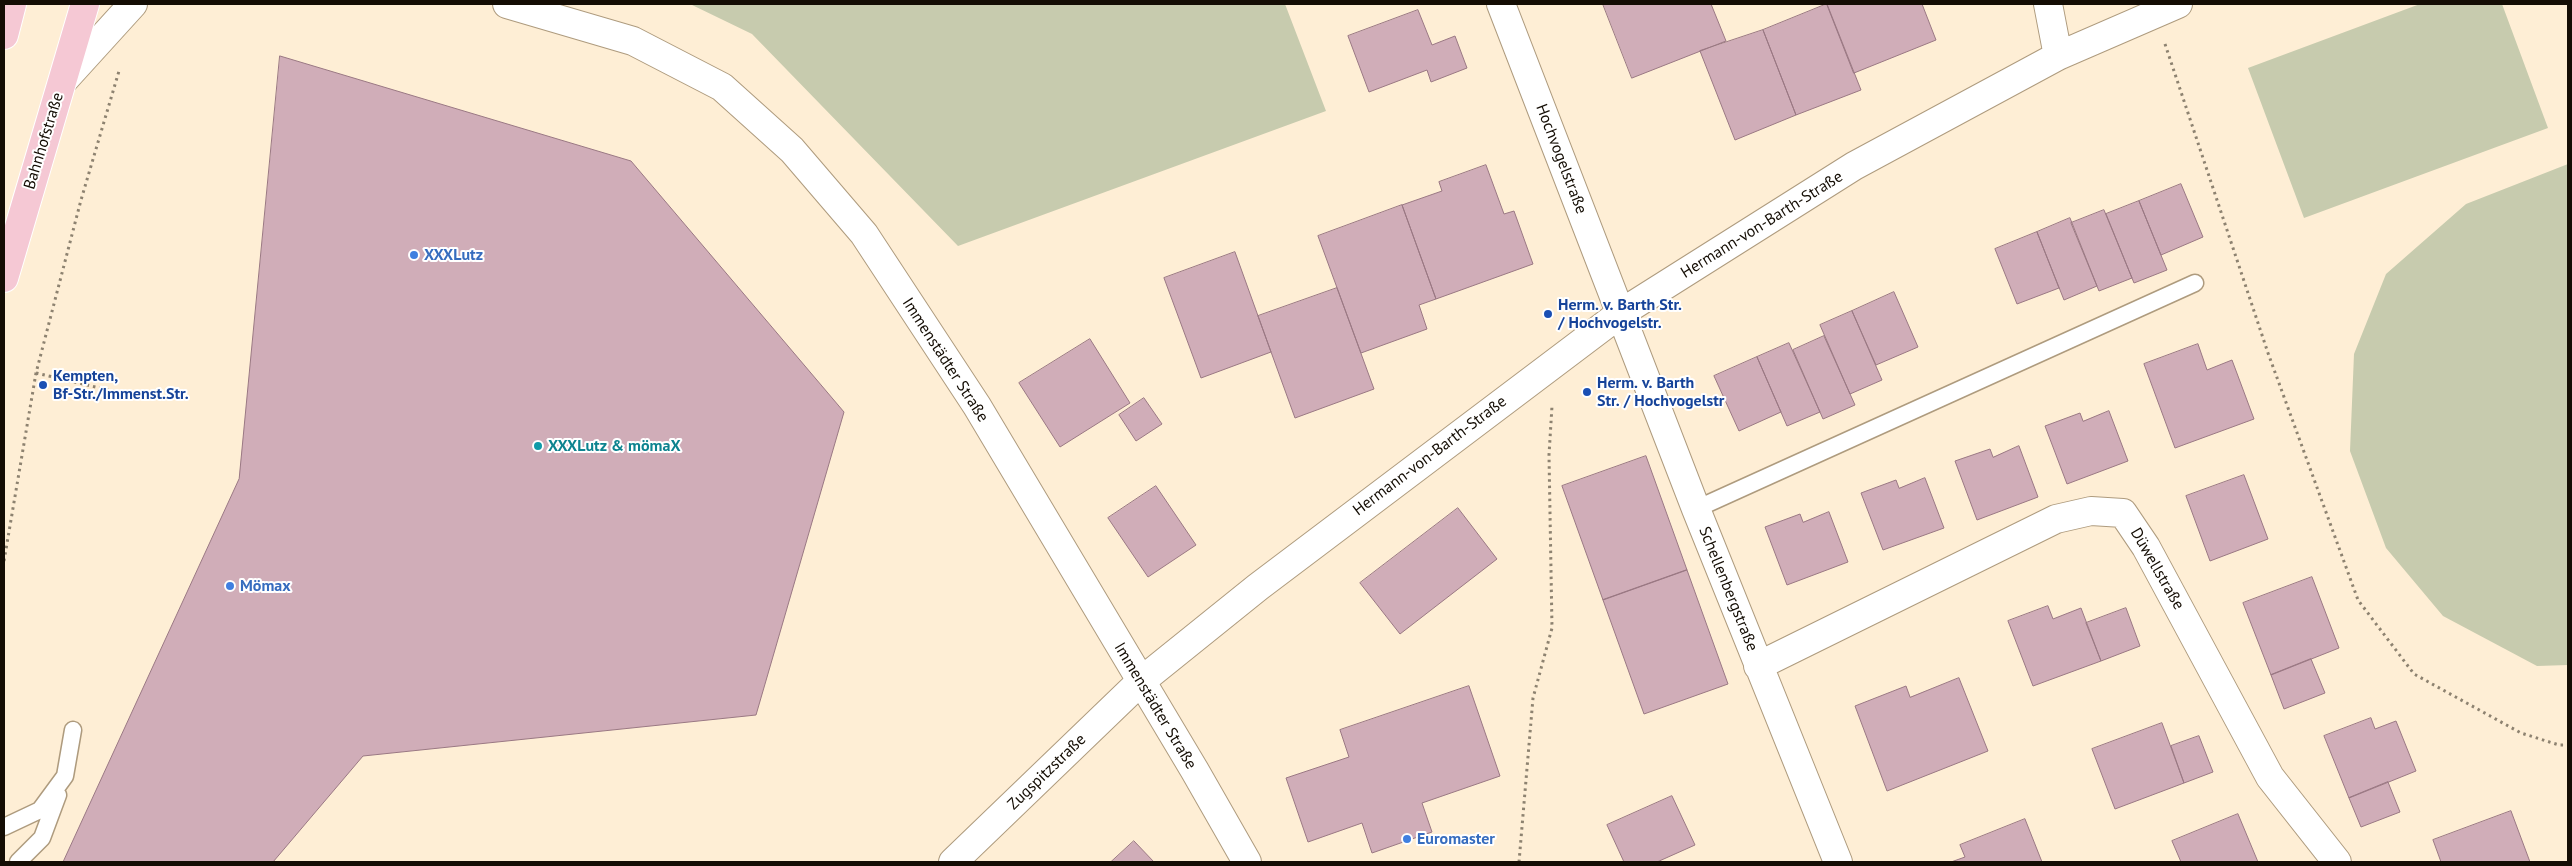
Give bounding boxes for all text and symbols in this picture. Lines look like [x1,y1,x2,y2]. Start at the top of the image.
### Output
street label: Bahnhofstraße [20,90,68,192]
street label: Hochvogelstraße [1531,101,1591,217]
street label: Hermann-von-Barth-Straße [1678,167,1846,283]
place label: XXXLutz [424,245,483,265]
marker: XXXLutz [408,249,420,261]
street label: Immenstädter Straße [898,294,992,426]
place label: Herm. v. Barth Str. / Hochvogelstr. [1558,295,1682,333]
marker: Herm. v. Barth Str. / Hochvogelstr. [1542,308,1554,320]
place label: Kempten, Bf-Str./Immenst.Str. [53,366,189,404]
place label: Herm. v. Barth Str. / Hochvogelstr [1597,373,1724,411]
marker: Kempten, Bf-Str./Immenst.Str. [37,379,49,391]
marker: Herm. v. Barth Str. / Hochvogelstr [1581,386,1593,398]
street label: Hermann-von-Barth-Straße [1349,392,1511,520]
place label: XXXLutz & mömaX [548,436,681,456]
marker: XXXLutz & mömaX [532,440,544,452]
street label: Schellenbergstraße [1694,524,1762,654]
street label: Düwellstraße [2126,525,2188,613]
place label: Mömax [240,576,291,596]
marker: Mömax [224,580,236,592]
street label: Immenstädter Straße [1110,639,1200,773]
street label: Zugspitzstraße [1004,730,1090,814]
place label: Euromaster [1417,829,1495,849]
marker: Euromaster [1401,833,1413,845]

